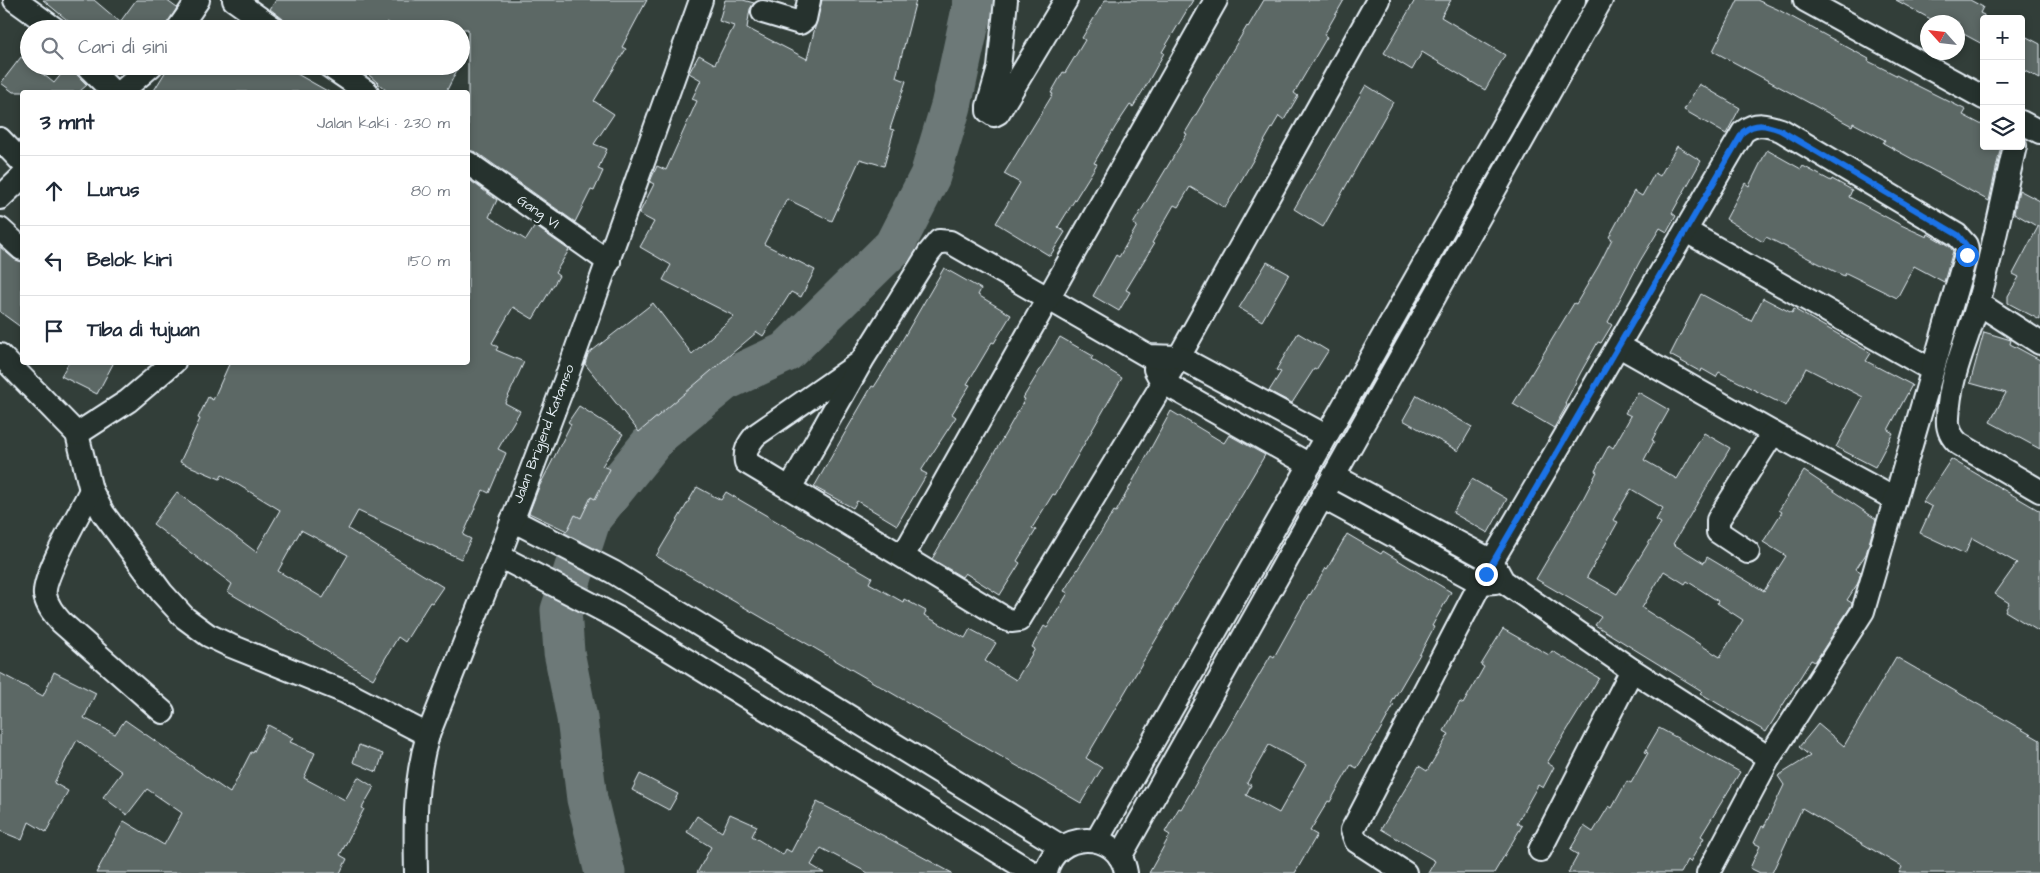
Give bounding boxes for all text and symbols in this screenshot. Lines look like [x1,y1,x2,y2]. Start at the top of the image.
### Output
north arrow [1920,15,1965,60]
map controls [1980,15,2025,150]
button: + [1980,15,2025,60]
search box [20,20,470,75]
icon: search [38,34,66,62]
text: Cari di sini [78,34,167,61]
button: − [1980,60,2025,105]
button: layers [1980,105,2025,150]
text: 3 mnt [40,108,94,137]
text: Jalan kaki · 230 m [317,112,450,134]
icon: ahead [40,177,68,205]
text: Lurus [87,177,139,204]
text: 80 m [411,180,450,202]
street label: Gang VI [513,190,563,234]
route start [1956,244,1979,267]
icon: left [40,247,68,275]
text: Belok kiri [87,247,172,274]
text: 150 m [408,250,450,272]
icon: arrive [40,317,68,345]
text: Tiba di tujuan [87,317,199,344]
street label: Jalan Brigjend Katamso [508,361,580,506]
route end [1475,563,1498,586]

